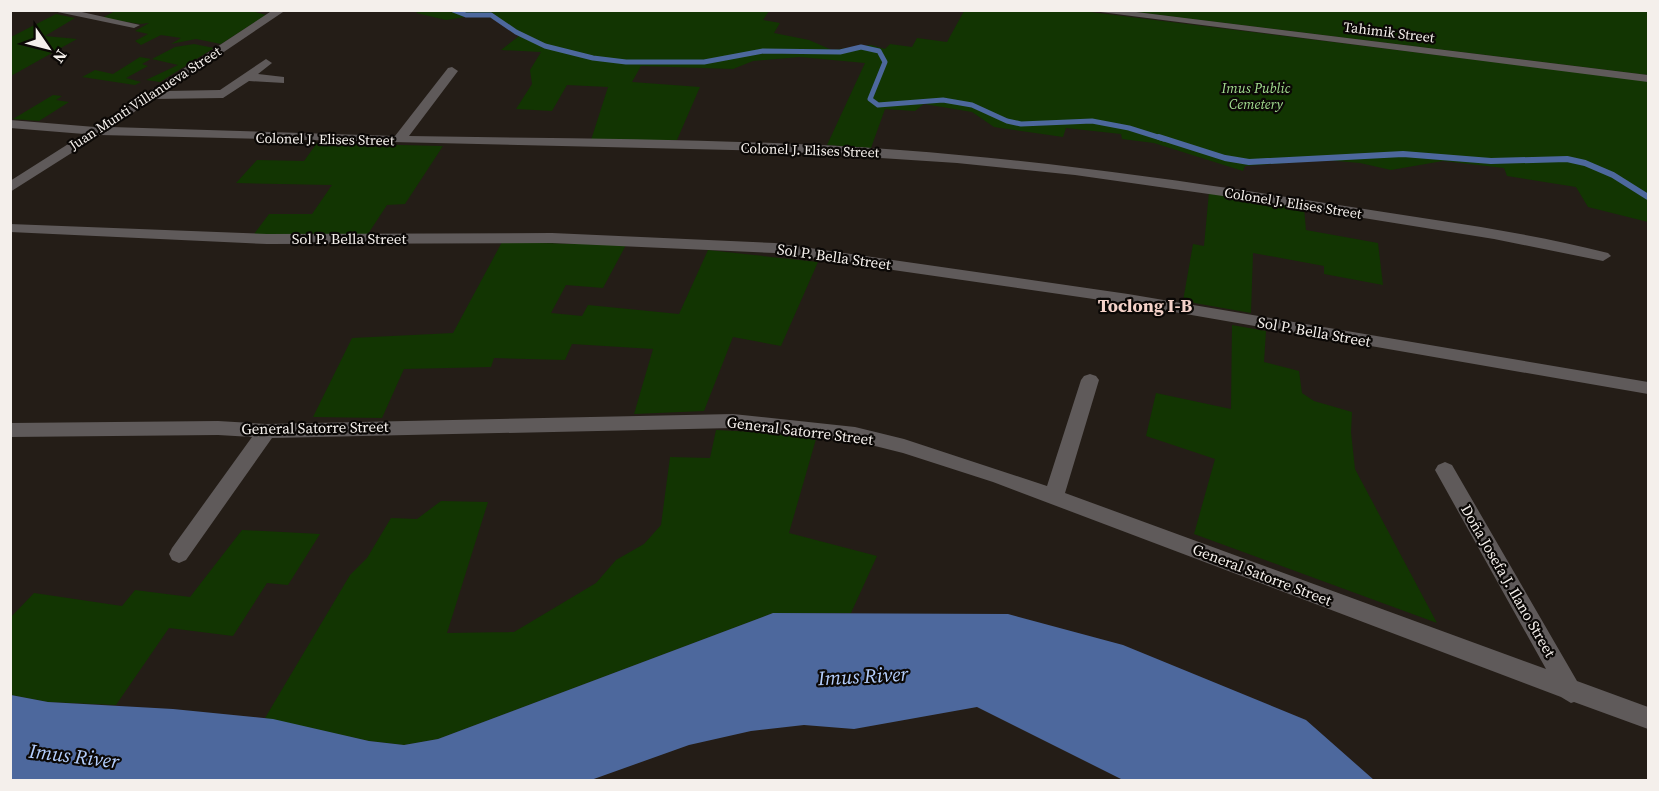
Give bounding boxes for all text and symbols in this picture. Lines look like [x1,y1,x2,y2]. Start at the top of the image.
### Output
street label: Tahimik Street [1342,16,1436,48]
north arrow [18,18,78,78]
street label: Juan Munti Villanueva Street [64,41,225,155]
text: N [48,46,73,68]
park label: Imus Public Cemetery [1221,78,1291,114]
street label: Colonel J. Elises Street [256,128,395,150]
street label: Colonel J. Elises Street [740,138,880,162]
street label: Colonel J. Elises Street [1223,182,1363,224]
street label: Sol P. Bella Street [292,228,406,249]
street label: Sol P. Bella Street [776,238,892,275]
district label: Toclong I-B [1098,293,1193,318]
street label: Sol P. Bella Street [1256,311,1372,352]
street label: General Satorre Street [726,411,875,450]
street label: General Satorre Street [241,416,389,439]
street label: Doña Josefa J. Ilano Street [1456,501,1561,661]
street label: General Satorre Street [1190,538,1335,611]
water label: Imus River [816,660,910,692]
water label: Imus River [26,736,122,776]

